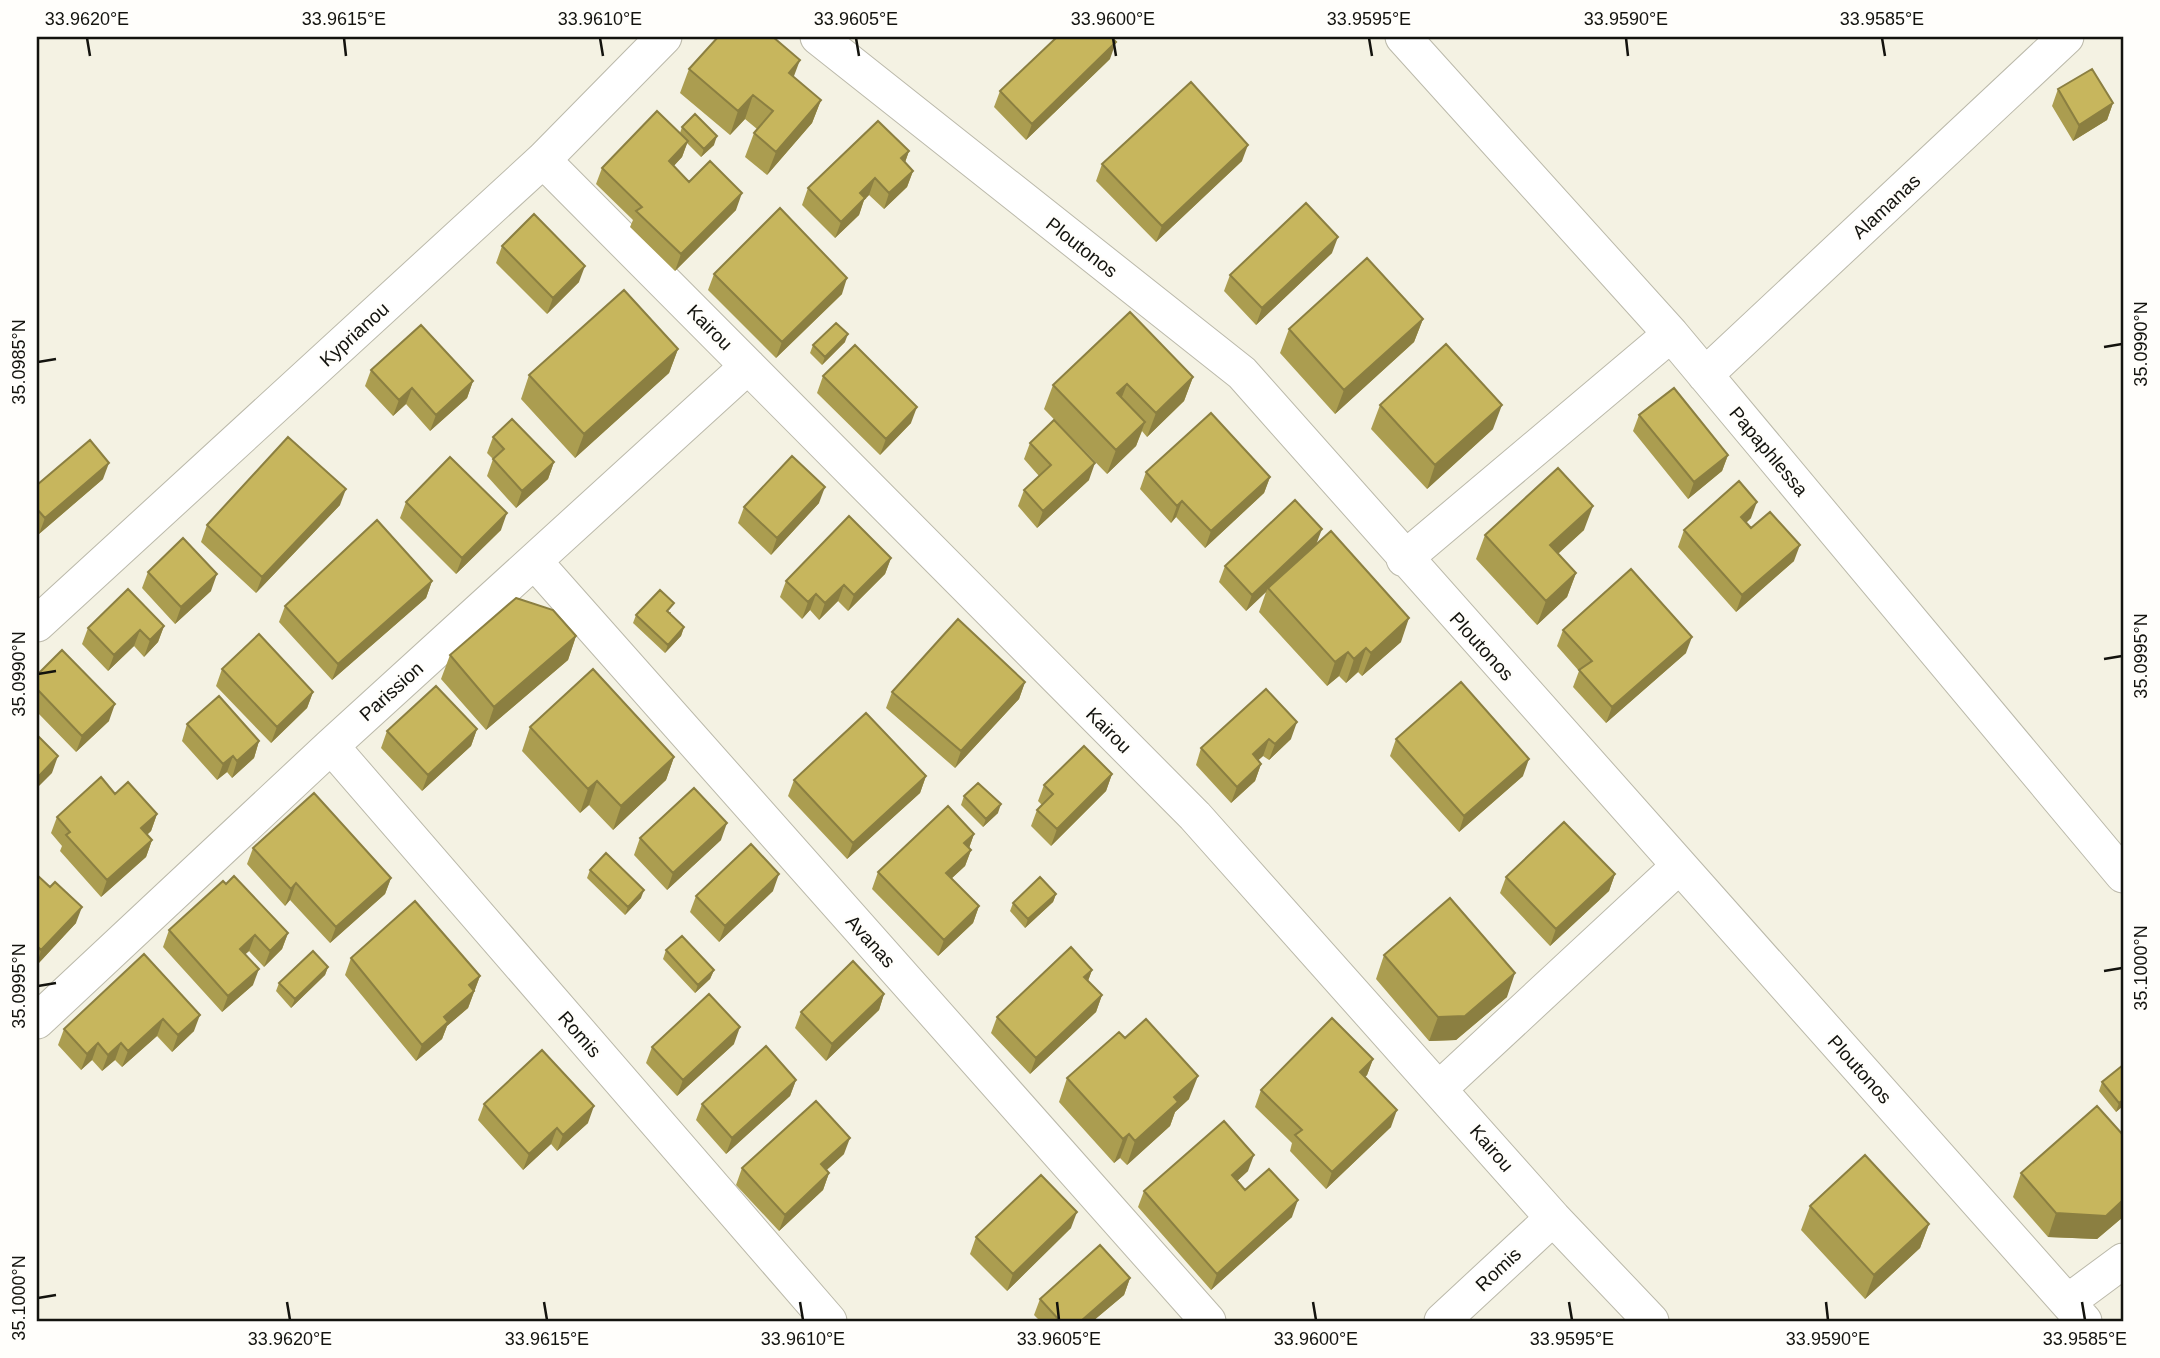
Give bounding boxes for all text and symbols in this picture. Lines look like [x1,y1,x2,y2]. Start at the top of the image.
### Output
text: 33.9620°E [45,9,129,29]
text: 33.9615°E [302,9,386,29]
text: 33.9610°E [558,9,642,29]
text: 33.9605°E [814,9,898,29]
text: 33.9600°E [1071,9,1155,29]
text: 33.9595°E [1327,9,1411,29]
text: 33.9590°E [1584,9,1668,29]
text: 33.9585°E [1840,9,1924,29]
street label: Alamanas [1848,170,1924,243]
street label: Ploutonos [1042,213,1121,282]
street label: Kyprianou [316,298,393,371]
street label: Kairou [683,301,736,354]
text: 35.0990°N [2131,301,2151,387]
text: 35.0985°N [9,319,29,405]
street label: Papaphlessa [1725,402,1812,500]
street label: Ploutonos [1446,608,1518,685]
text: 35.0995°N [2131,613,2151,699]
text: 35.0990°N [9,631,29,717]
street label: Parission [355,657,427,725]
street label: Kairou [1082,704,1135,757]
street label: Avanas [842,911,900,972]
text: 35.1000°N [2131,925,2151,1011]
text: 35.0995°N [9,943,29,1029]
street label: Romis [554,1007,605,1062]
street label: Ploutonos [1824,1031,1896,1108]
street label: Kairou [1466,1121,1518,1176]
street label: Romis [1471,1243,1525,1295]
text: 35.1000°N [9,1255,29,1341]
text: 33.9620°E [248,1329,332,1349]
text: 33.9615°E [505,1329,589,1349]
text: 33.9610°E [761,1329,845,1349]
text: 33.9605°E [1017,1329,1101,1349]
text: 33.9600°E [1274,1329,1358,1349]
text: 33.9595°E [1530,1329,1614,1349]
text: 33.9590°E [1786,1329,1870,1349]
text: 33.9585°E [2043,1329,2127,1349]

